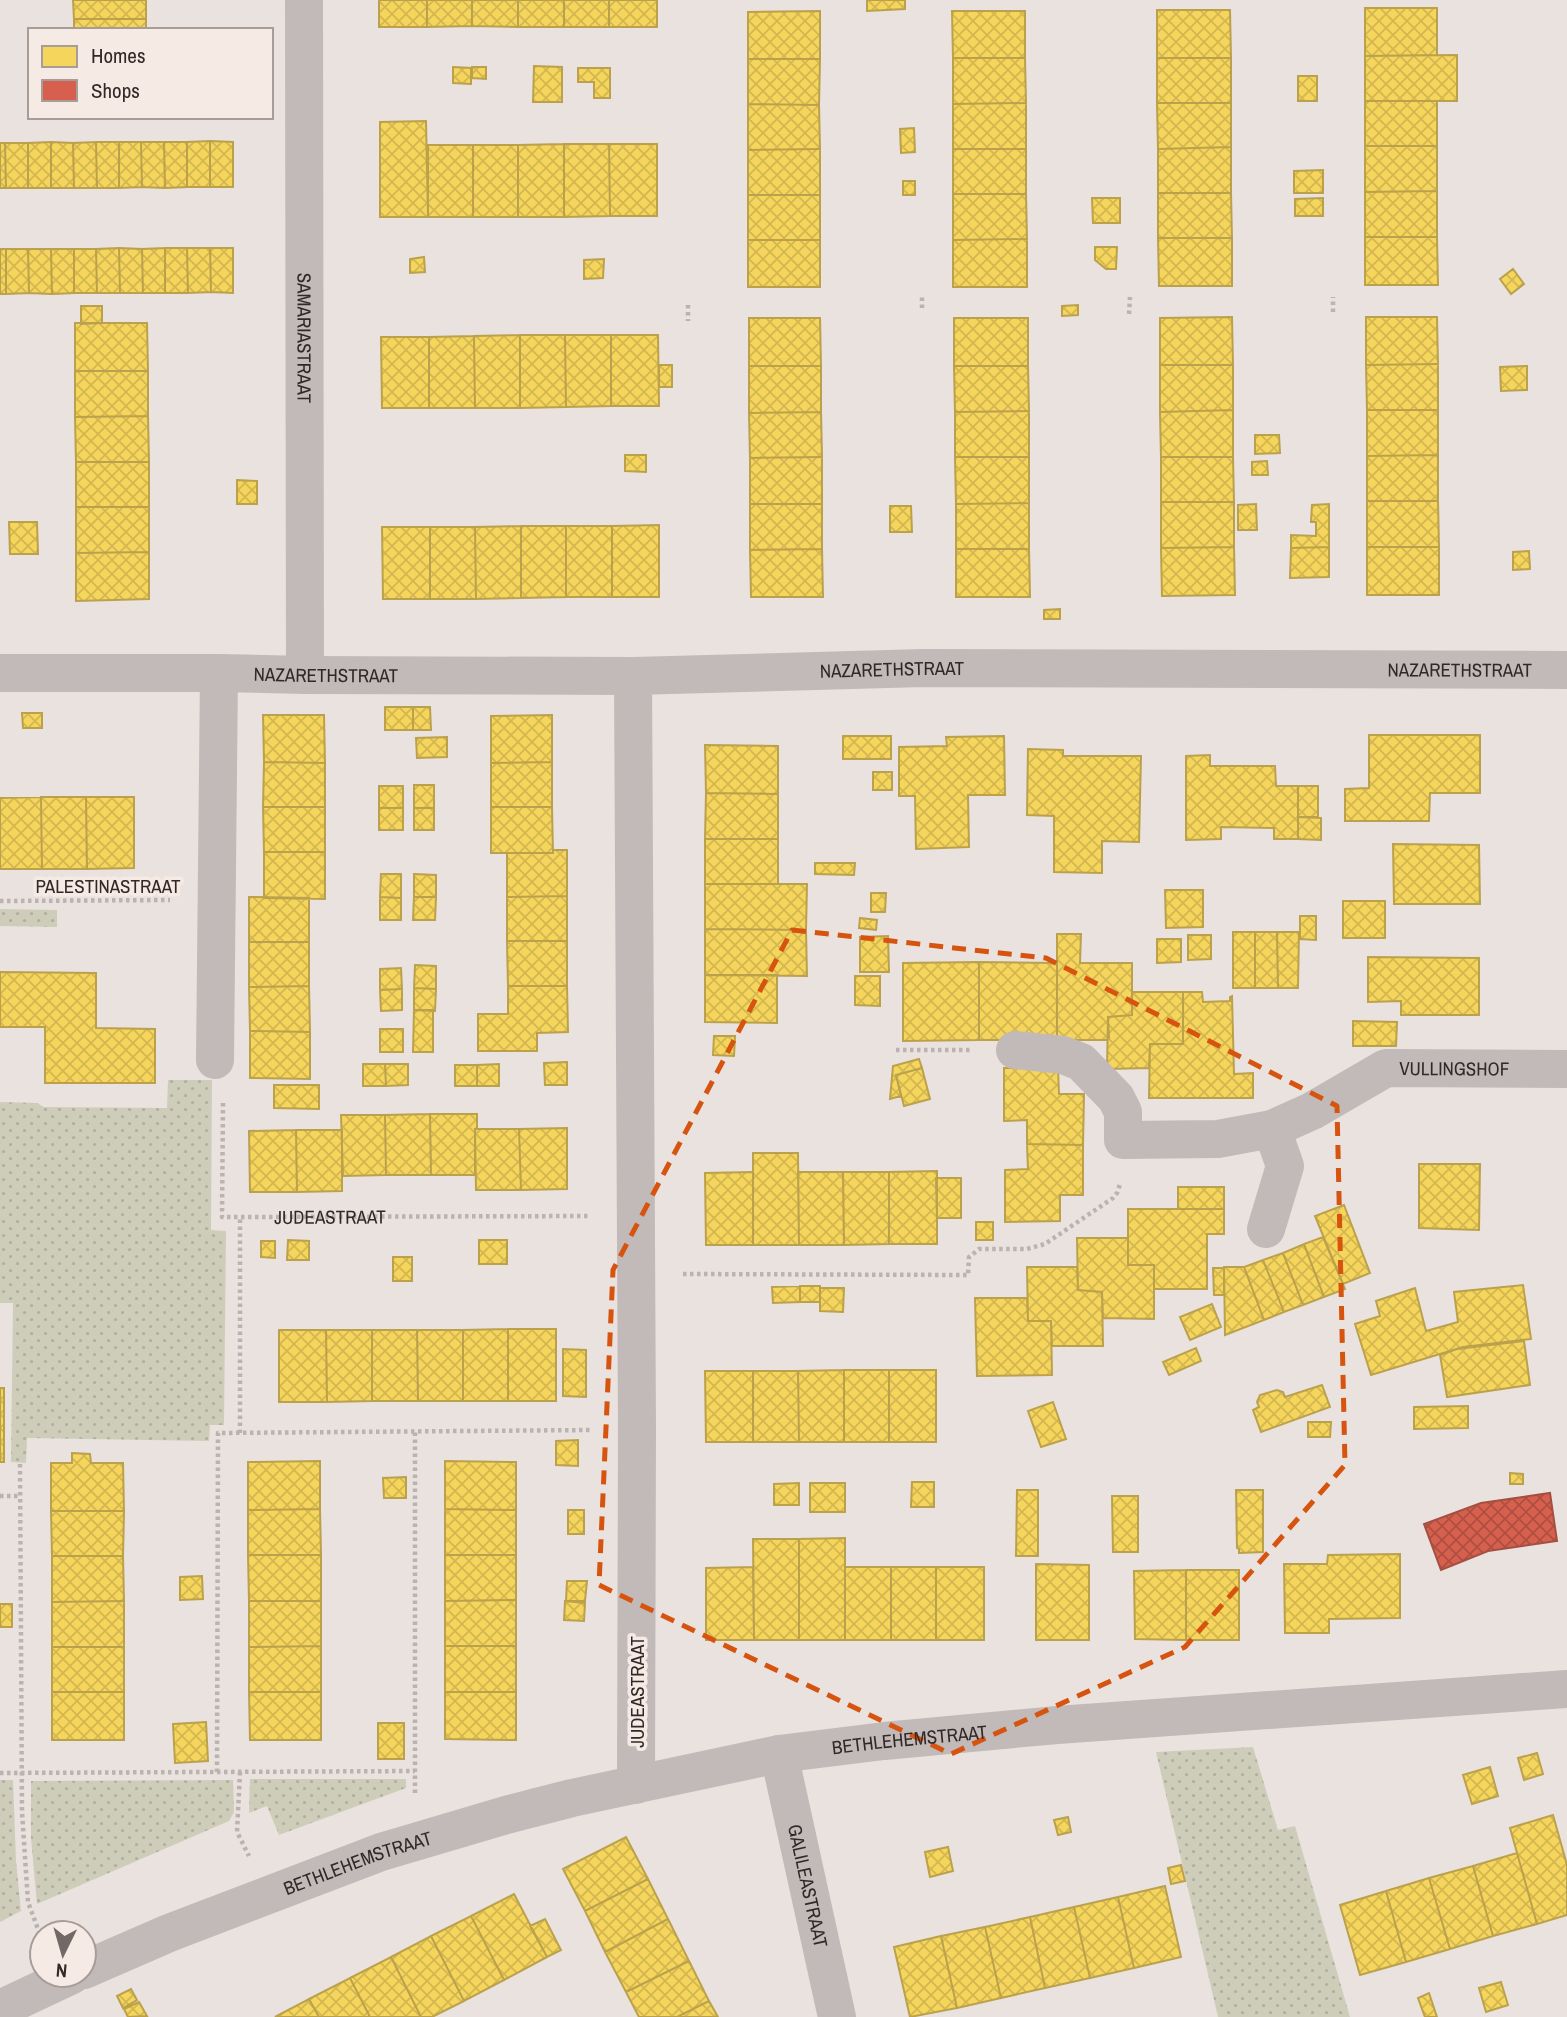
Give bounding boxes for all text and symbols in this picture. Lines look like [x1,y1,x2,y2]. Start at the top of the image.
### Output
legend [28,28,273,119]
text: Homes [91,41,146,70]
text: Shops [91,76,140,105]
street label: SAMARIASTRAAT [291,273,318,404]
street label: NAZARETHSTRAAT [819,655,965,684]
street label: NAZARETHSTRAAT [1388,656,1533,683]
street label: NAZARETHSTRAAT [253,661,399,688]
street label: PALESTINASTRAAT [36,873,181,899]
street label: VULLINGSHOF [1399,1055,1509,1082]
street label: JUDEASTRAAT [274,1204,386,1230]
street label: JUDEASTRAAT [624,1636,650,1748]
street label: BETHLEHEMSTRAAT [830,1719,988,1760]
street label: GALILEASTRAAT [782,1822,834,1950]
street label: BETHLEHEMSTRAAT [280,1825,435,1901]
north arrow [28,1919,98,1989]
text: N [55,1957,68,1984]

